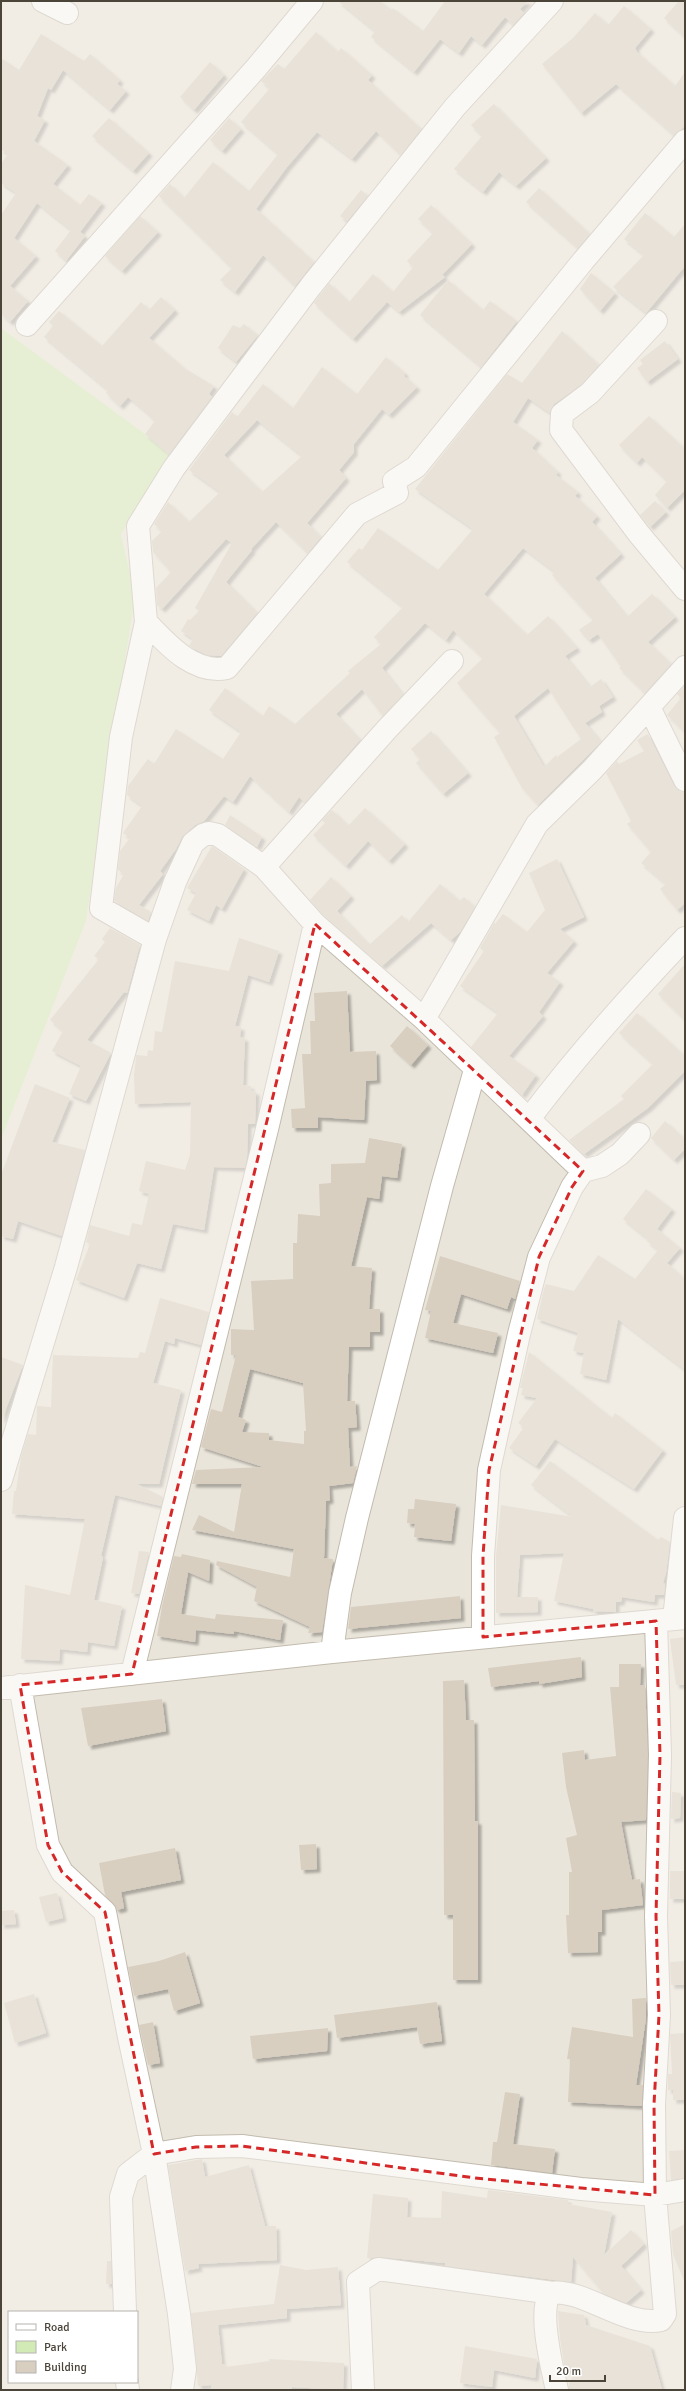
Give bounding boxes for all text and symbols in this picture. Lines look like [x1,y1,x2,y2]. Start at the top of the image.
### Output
legend [8,2311,138,2383]
text: Road [44,2320,70,2335]
text: Park [44,2340,67,2355]
scale bar [550,2357,605,2383]
text: Building [44,2360,87,2375]
text: 20 m [556,2364,581,2379]

